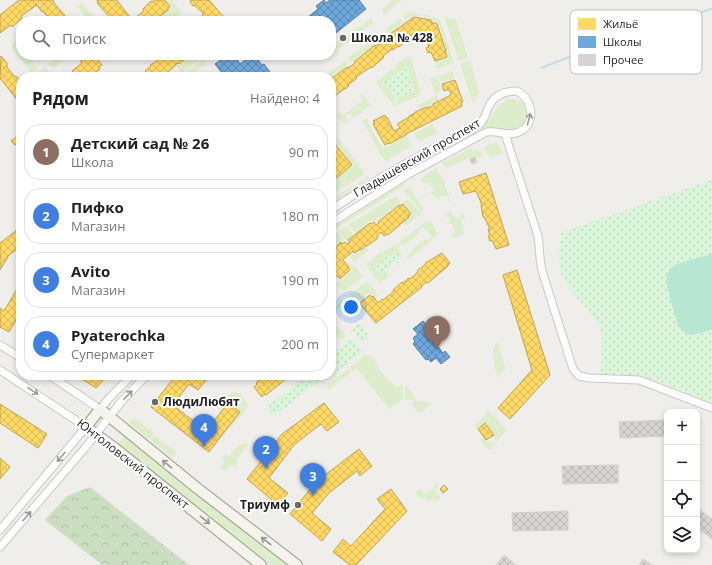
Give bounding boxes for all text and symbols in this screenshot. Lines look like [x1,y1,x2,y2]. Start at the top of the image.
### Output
legend [570,10,702,74]
search box [16,16,336,60]
text: Жильё [603,16,638,31]
icon: search [30,27,52,49]
text: Поиск [62,28,106,48]
place label: Школа № 428 [351,29,433,46]
marker: Школа № 428 [338,33,348,43]
text: Школы [603,34,641,49]
text: Прочее [603,52,643,67]
text: Рядом [32,87,89,110]
text: Найдено: 4 [250,89,320,107]
one-way arrow [526,112,533,125]
street label: Гладышевский проспект [350,114,484,201]
text: Детский сад № 26 [71,133,209,153]
text: 1 [42,143,50,161]
text: 90 m [289,143,319,161]
text: Школа [71,153,114,171]
text: Пифко [71,197,124,217]
text: 2 [42,207,50,225]
text: 180 m [281,207,319,225]
text: Магазин [71,217,126,235]
text: Avito [71,261,110,281]
text: 3 [42,271,50,289]
text: 190 m [281,271,319,289]
text: Магазин [71,281,126,299]
your location [341,297,361,317]
pin: 1 [424,316,450,349]
text: Pyaterochka [71,325,165,345]
text: 4 [42,335,50,353]
text: 200 m [281,335,319,353]
text: Супермаркет [71,345,154,363]
one-way arrow [27,387,38,395]
one-way arrow [123,390,132,400]
place label: ЛюдиЛюбят [163,393,240,410]
marker: ЛюдиЛюбят [150,397,160,407]
map controls [664,409,700,553]
button: + [664,409,700,445]
street label: Юнтоловский проспект [74,414,193,513]
pin: 4 [191,414,217,447]
pin: 2 [253,436,279,469]
button: − [664,445,700,481]
one-way arrow [57,451,66,462]
one-way arrow [161,459,172,468]
pin: 3 [300,463,326,496]
button: locate [664,481,700,517]
place label: Триумф [240,496,290,513]
marker: Триумф [293,500,303,510]
one-way arrow [22,511,32,521]
one-way arrow [199,516,210,524]
button: layers [664,517,700,553]
one-way arrow [261,537,272,545]

